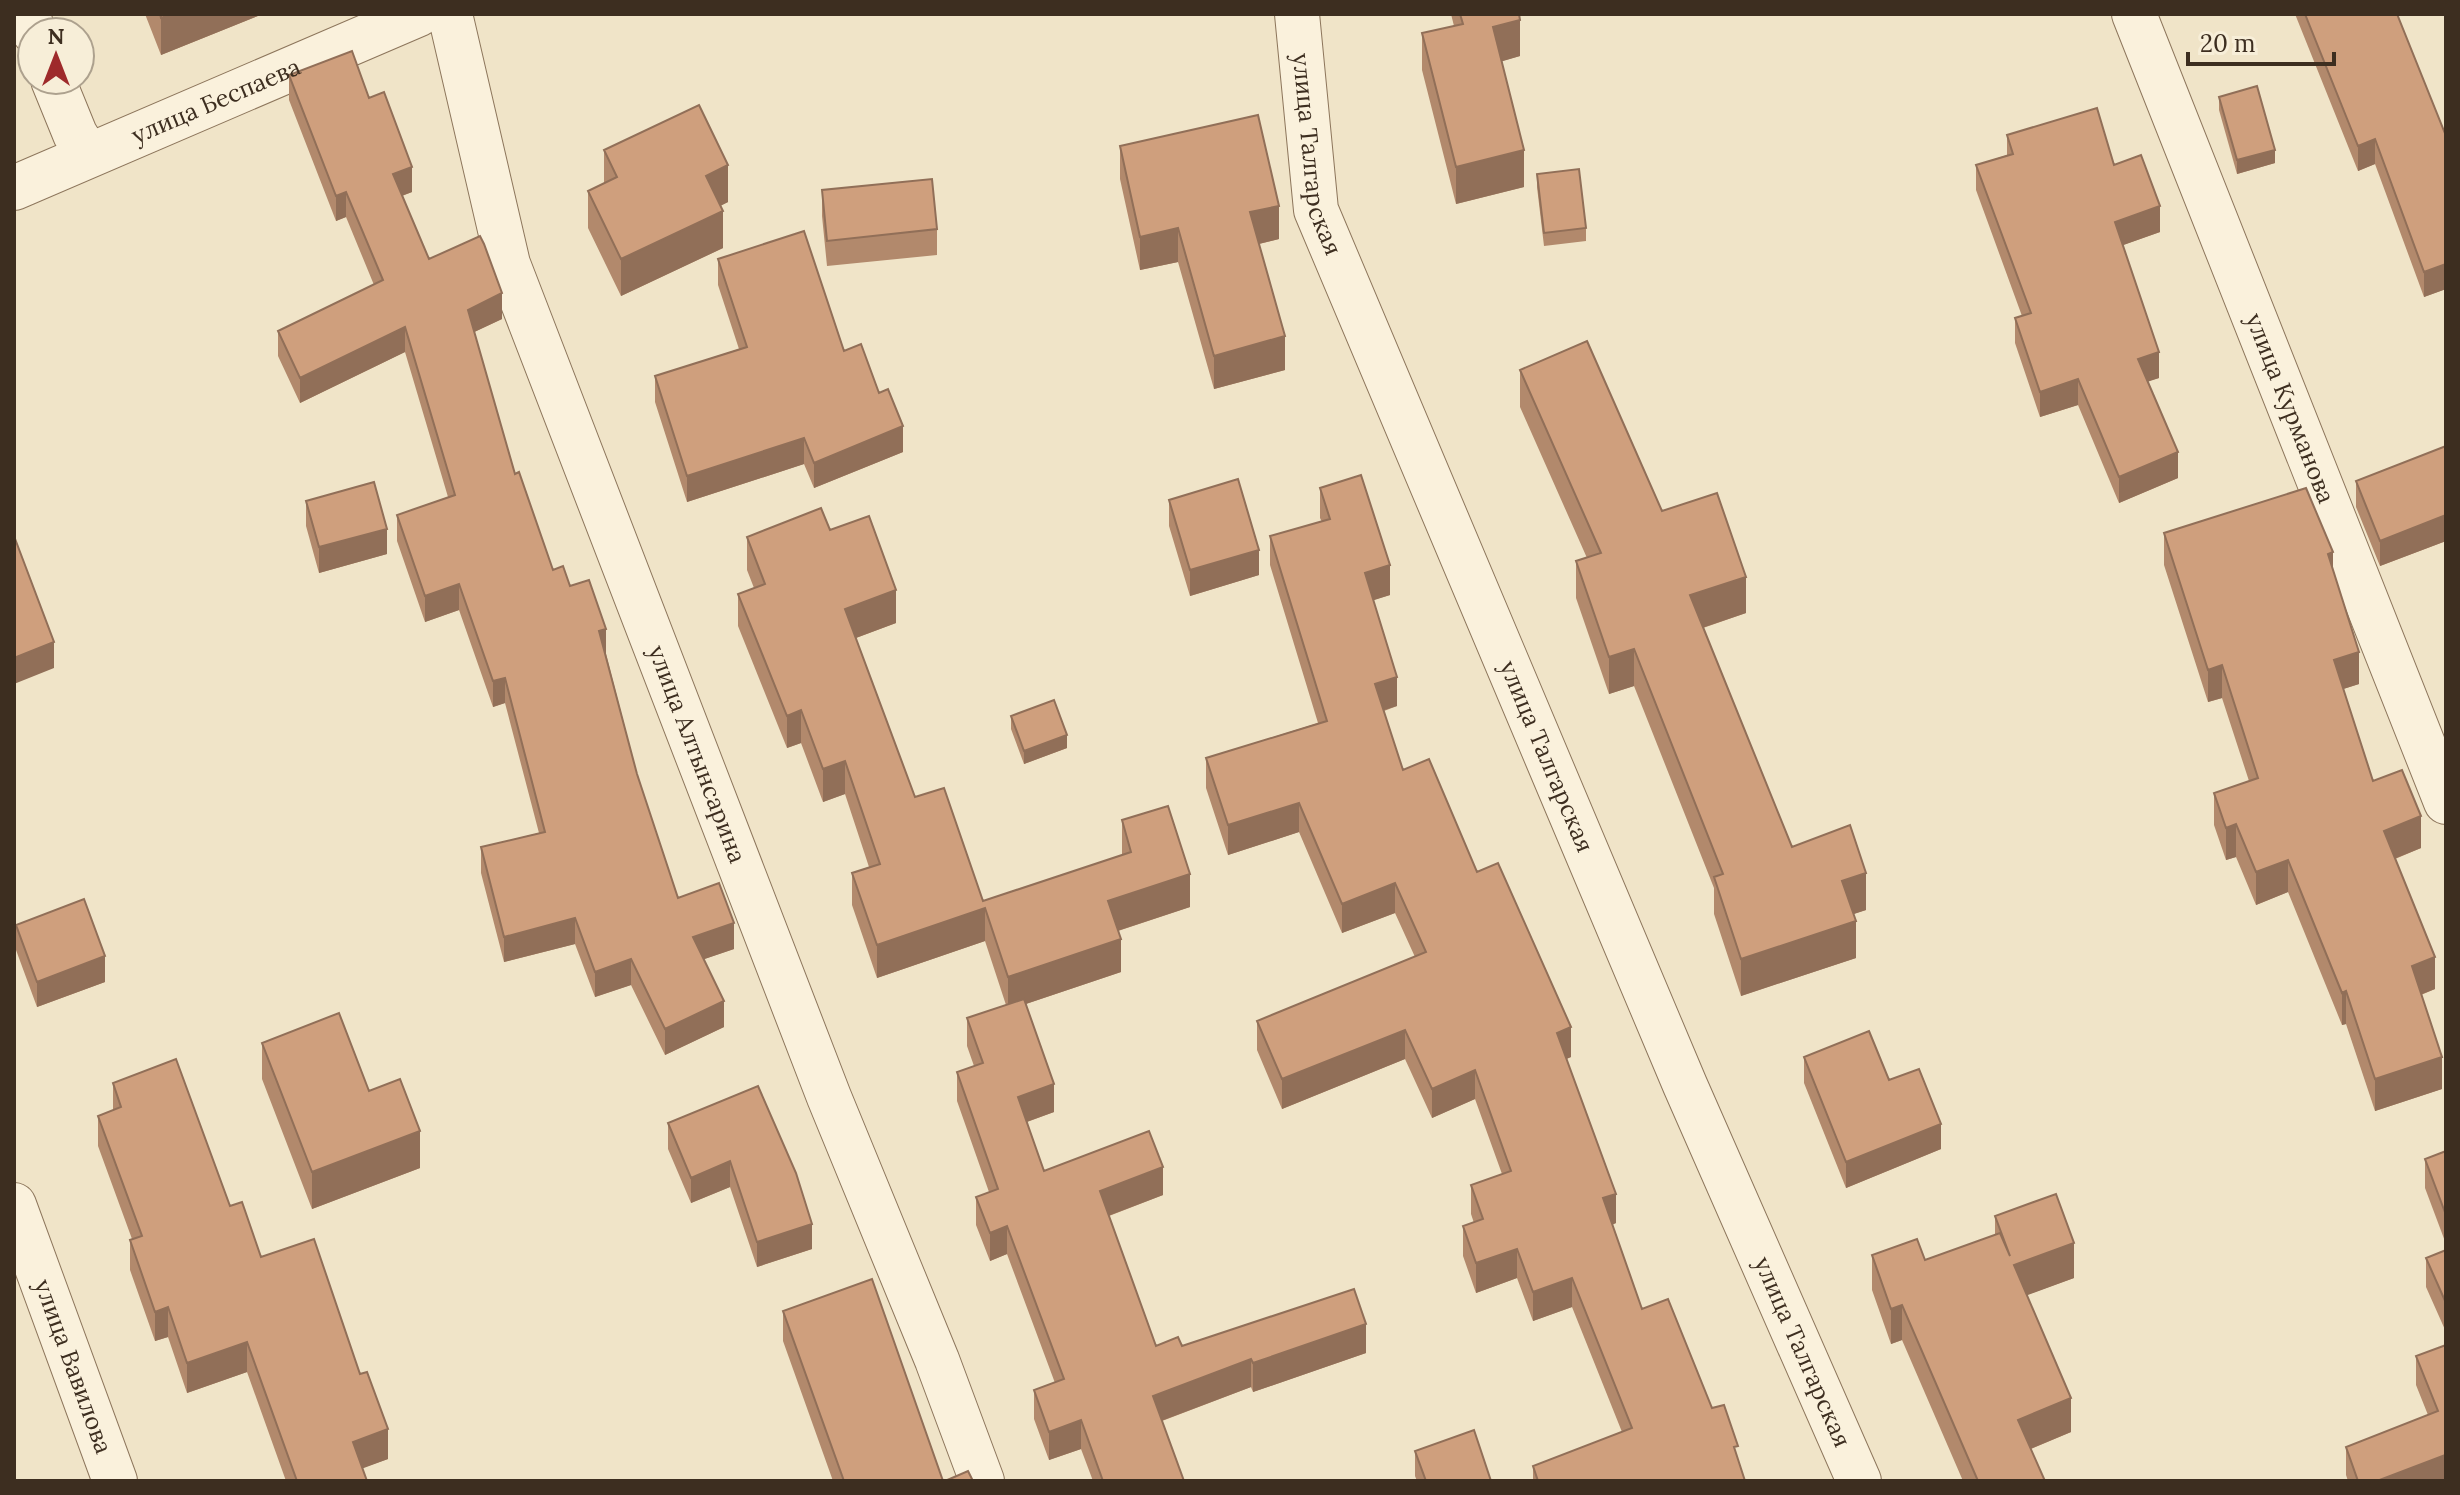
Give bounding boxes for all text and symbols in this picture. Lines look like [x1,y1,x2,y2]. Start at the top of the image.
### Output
north arrow [16,16,96,96]
scale bar [2188,16,2334,66]
text: N [47,22,65,50]
text: 20 m [2200,28,2256,59]
street label: улица Беспаева [127,51,305,151]
street label: улица Талгарская [1286,52,1349,260]
street label: улица Курманова [2239,308,2342,508]
street label: улица Алтынсарина [641,641,753,867]
street label: улица Талгарская [1493,656,1601,857]
street label: улица Талгарская [1747,1251,1858,1452]
street label: улица Вавилова [27,1275,120,1458]

